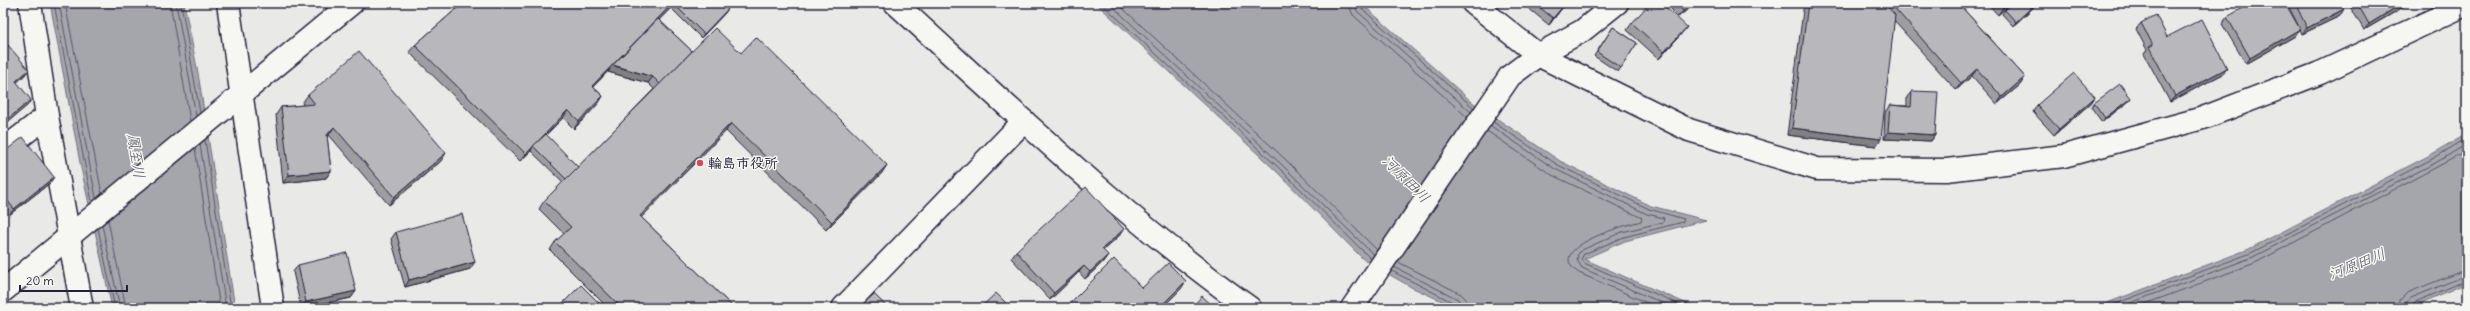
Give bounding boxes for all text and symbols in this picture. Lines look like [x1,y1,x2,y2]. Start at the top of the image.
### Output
water label: 鳳至川 [124,132,149,180]
water label: 河原田川 [1378,151,1434,207]
place label: 輪島市役所 [708,154,778,172]
marker: 輪島市役所 [695,158,705,168]
water label: 河原田川 [2325,243,2388,284]
scale bar [20,267,127,293]
text: 20 m [26,273,54,288]

